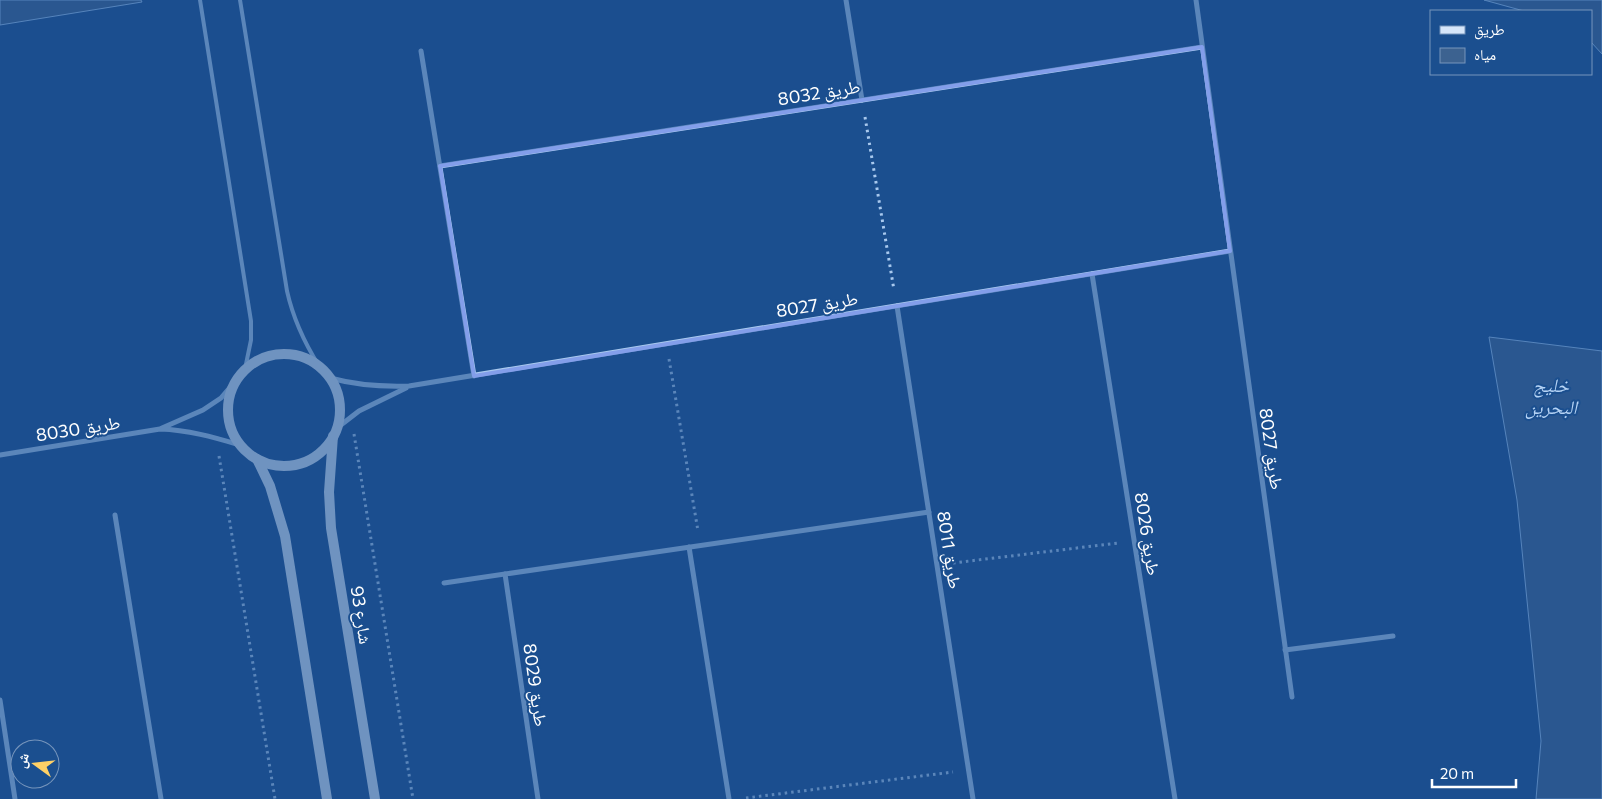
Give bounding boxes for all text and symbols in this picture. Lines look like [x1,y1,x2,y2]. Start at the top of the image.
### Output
legend [1430,10,1592,75]
text: طريق [1474,20,1505,40]
text: مياه [1474,45,1496,63]
street label: طريق 8032 [776,75,862,110]
street label: طريق 8027 [774,287,859,322]
water label: خليج البحرين [1525,373,1579,419]
street label: طريق 8027 [1254,407,1289,491]
street label: طريق 8030 [34,411,122,447]
street label: طريق 8026 [1130,491,1165,577]
street label: طريق 8011 [932,509,967,590]
street label: شارع 93 [346,584,377,646]
street label: طريق 8029 [518,642,553,728]
north arrow [10,739,60,789]
text: ش [12,751,33,770]
scale bar [1432,756,1516,788]
text: 20 m [1440,764,1474,782]

